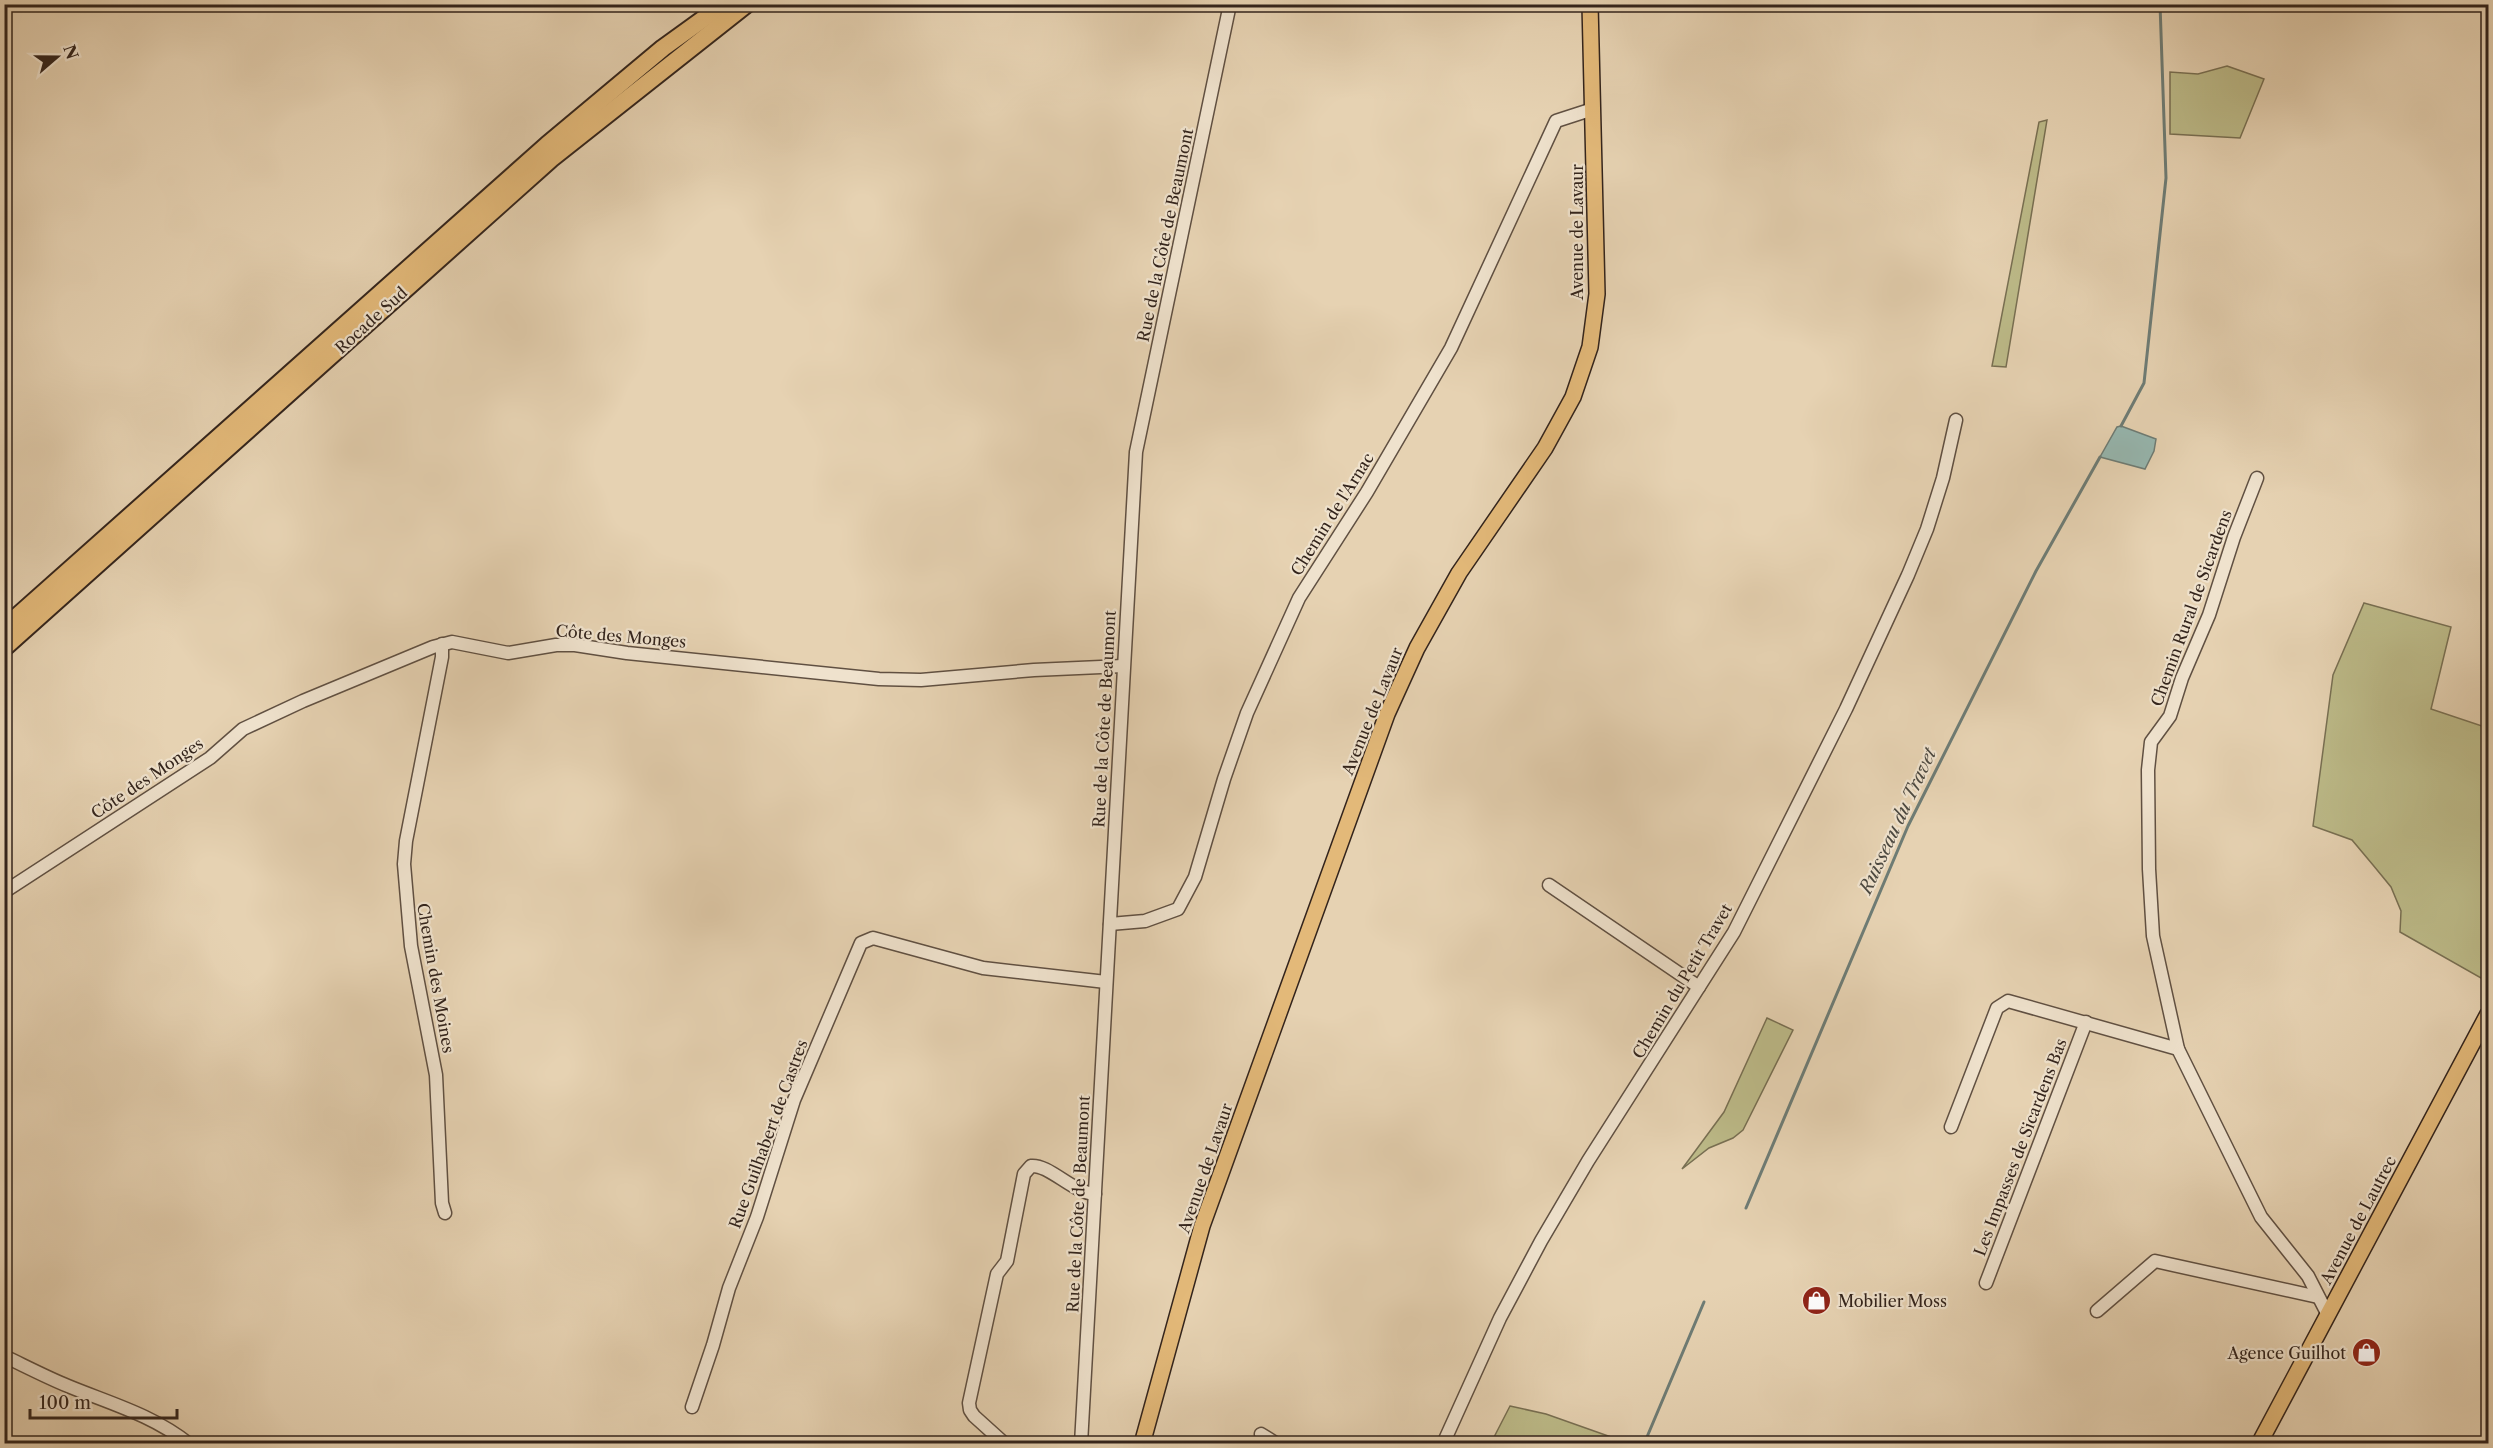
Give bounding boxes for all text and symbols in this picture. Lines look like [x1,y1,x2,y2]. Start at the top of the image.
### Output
north arrow [27,27,87,87]
text: N [59,42,83,62]
street label: Rue de la Côte de Beaumont [1133,126,1197,344]
street label: Avenue de Lavaur [1567,164,1587,301]
street label: Rocade Sud [331,282,411,358]
street label: Chemin de l'Arnac [1286,449,1378,579]
street label: Chemin Rural de Sicardens [2146,507,2236,709]
street label: Rue de la Côte de Beaumont [1088,609,1120,828]
street label: Côte des Monges [555,620,687,652]
street label: Avenue de Lavaur [1337,644,1407,779]
street label: Côte des Monges [87,733,207,823]
water label: Ruisseau du Travet [1854,743,1942,899]
street label: Chemin du Petit Travet [1628,900,1736,1062]
street label: Chemin des Moines [413,902,459,1054]
street label: Les Impasses de Sicardens Bas [1969,1035,2071,1259]
street label: Rue Guilhabert de Castres [724,1037,812,1231]
street label: Rue de la Côte de Beaumont [1062,1094,1094,1313]
street label: Avenue de Lavaur [1173,1100,1237,1236]
street label: Avenue de Lautrec [2315,1152,2400,1288]
shop icon: Mobilier Moss [1801,1285,1833,1317]
place label: Mobilier Moss [1838,1291,1947,1311]
shop icon: Agence Guilhot [2351,1337,2383,1369]
place label: Agence Guilhot [2226,1343,2346,1363]
scale bar [30,1382,177,1420]
text: 100 m [39,1392,91,1414]

